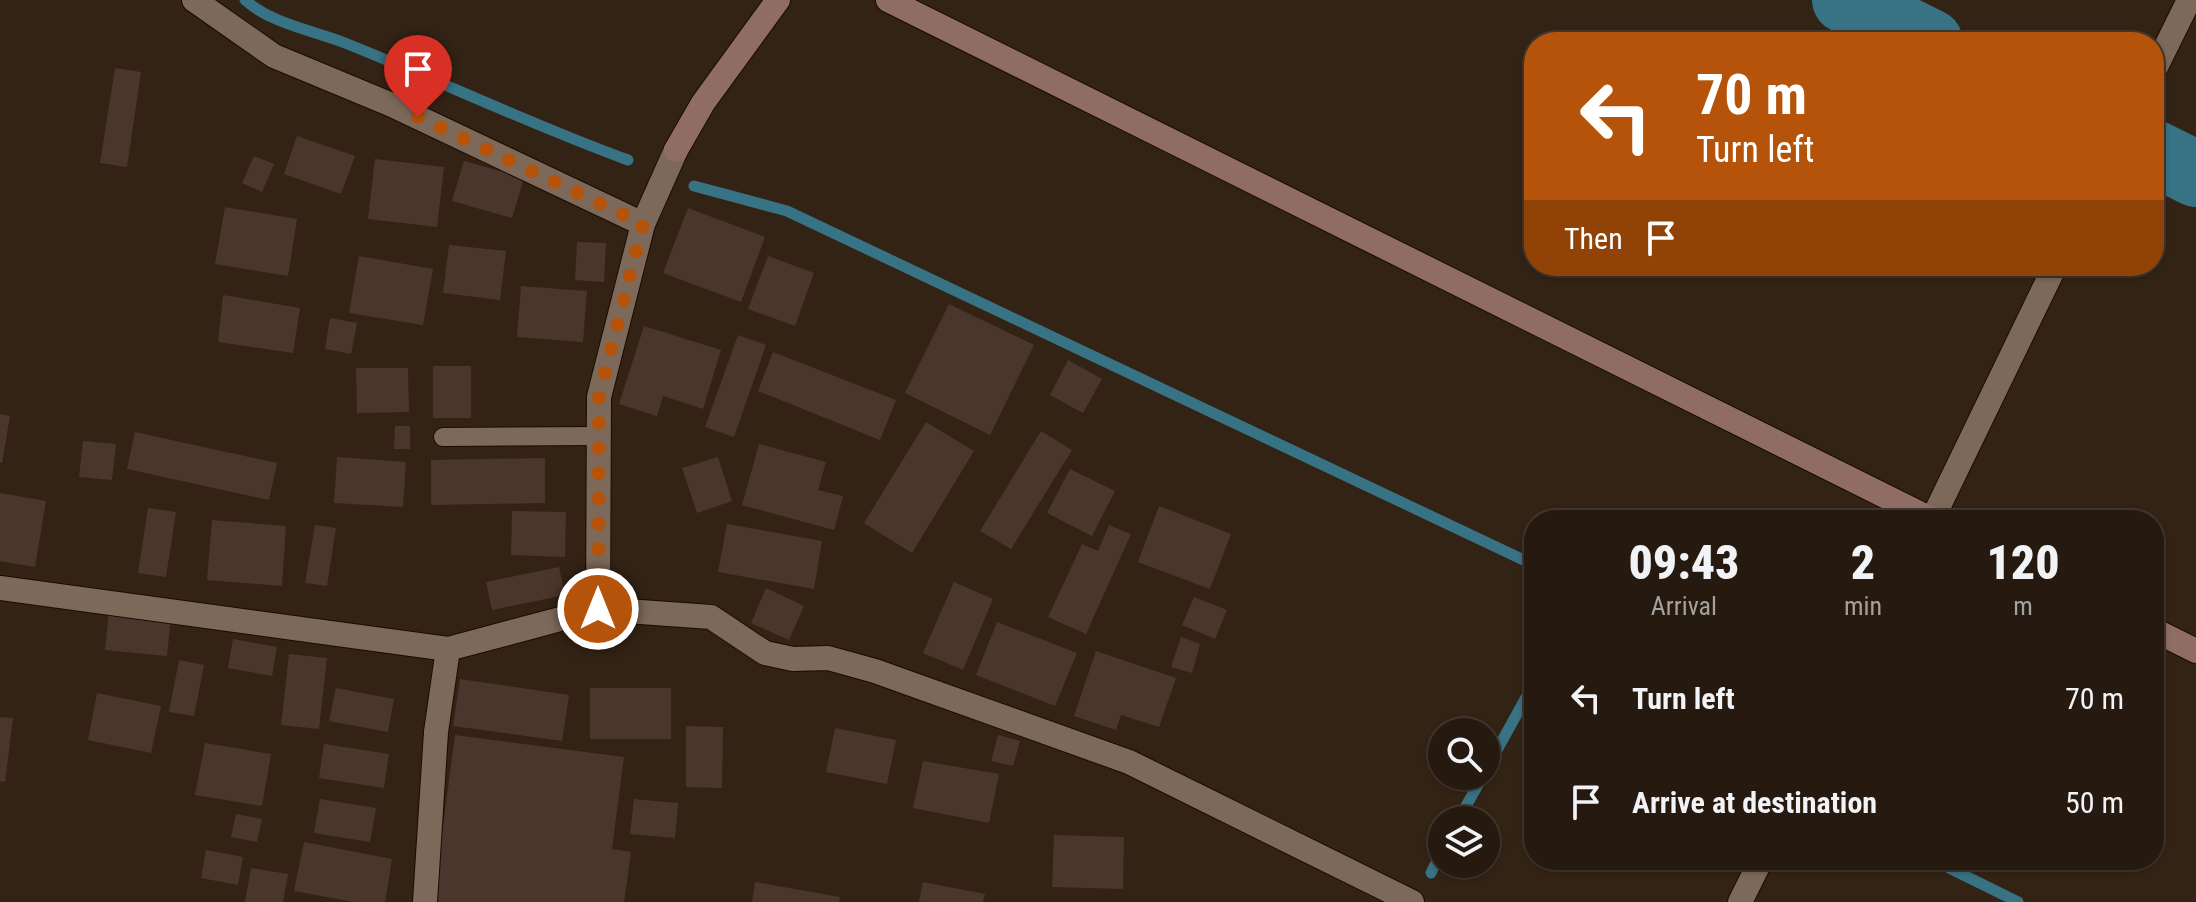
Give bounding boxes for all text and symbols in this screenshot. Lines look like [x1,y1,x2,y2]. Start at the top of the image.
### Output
pin [384,35,452,117]
icon: arrive [396,47,440,91]
text: 70 m [1696,62,1807,128]
icon: left [1564,64,1668,168]
text: Turn left [1696,129,1814,171]
icon: arrive [1639,216,1683,260]
text: Then [1564,221,1623,256]
text: 09:43 [1628,534,1740,591]
text: 2 [1851,534,1875,591]
text: 120 [1986,534,2060,591]
position arrow [556,567,640,651]
text: Arrival [1651,591,1717,621]
text: min [1844,591,1882,621]
text: m [2013,591,2033,621]
icon: left [1564,676,1608,720]
text: Turn left [1632,681,1735,716]
text: 70 m [2065,681,2124,716]
map controls [1428,718,1500,878]
button: search [1428,718,1500,790]
icon: arrive [1564,780,1608,824]
text: Arrive at destination [1632,785,1877,820]
text: 50 m [2065,785,2124,820]
button: layers [1428,806,1500,878]

